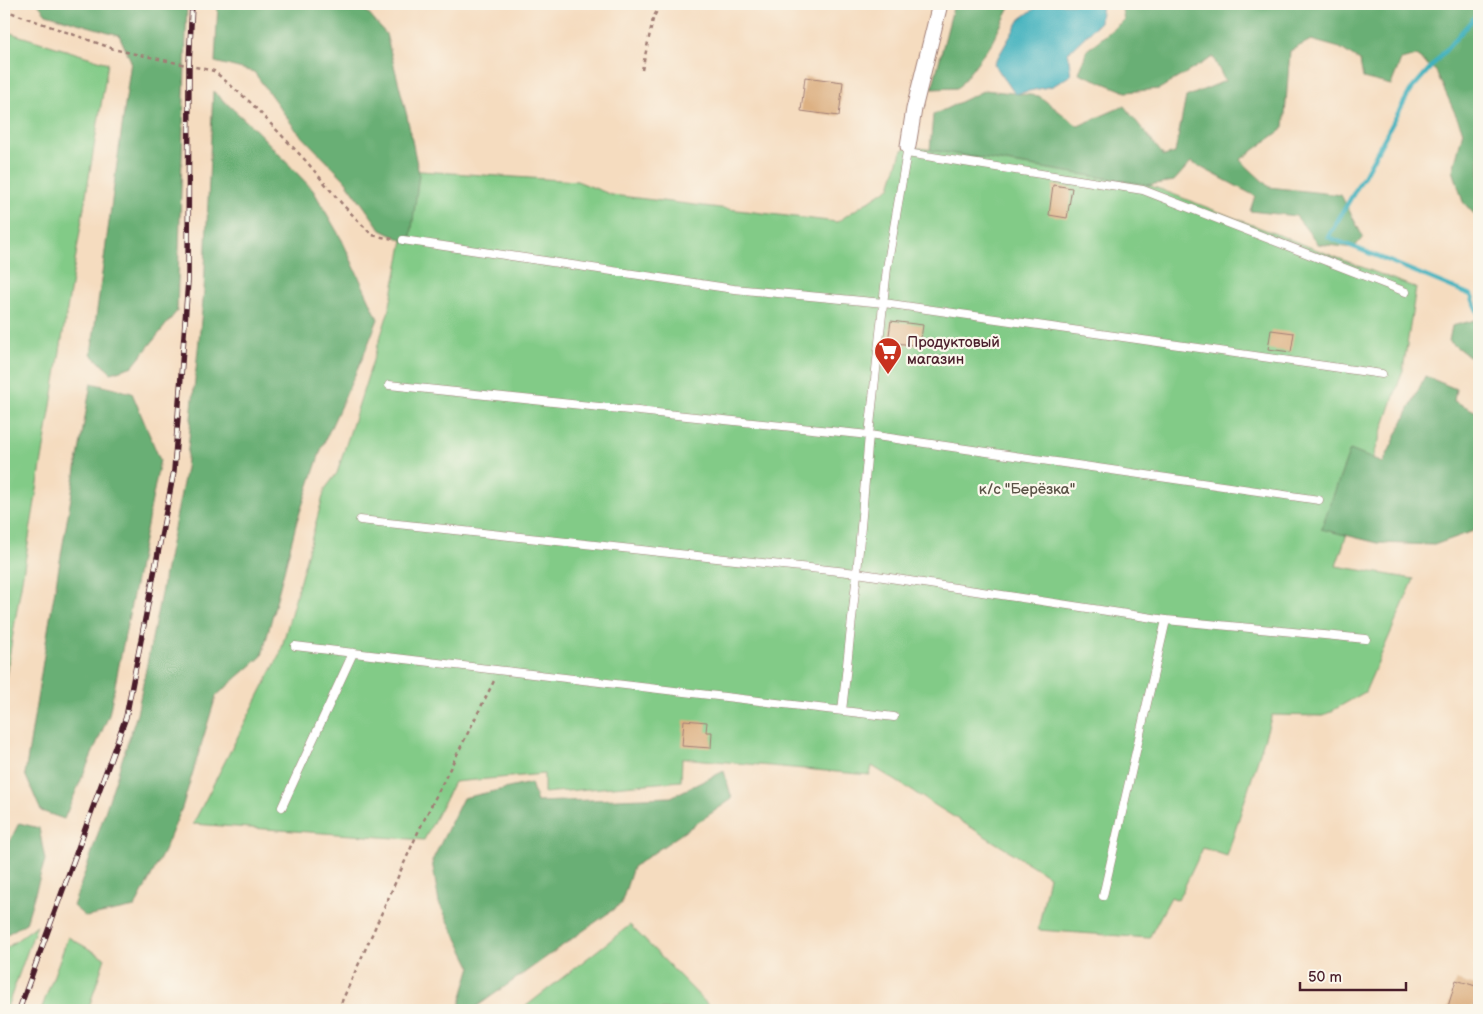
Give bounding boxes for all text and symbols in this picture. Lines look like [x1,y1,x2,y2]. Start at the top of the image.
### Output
place label: Продуктовый магазин [907,333,1000,369]
supermarket icon: Продуктовый магазин [873,336,903,375]
park label: к/с "Берёзка" [979,480,1075,499]
scale bar [1300,959,1407,991]
text: 50 m [1308,968,1342,987]

